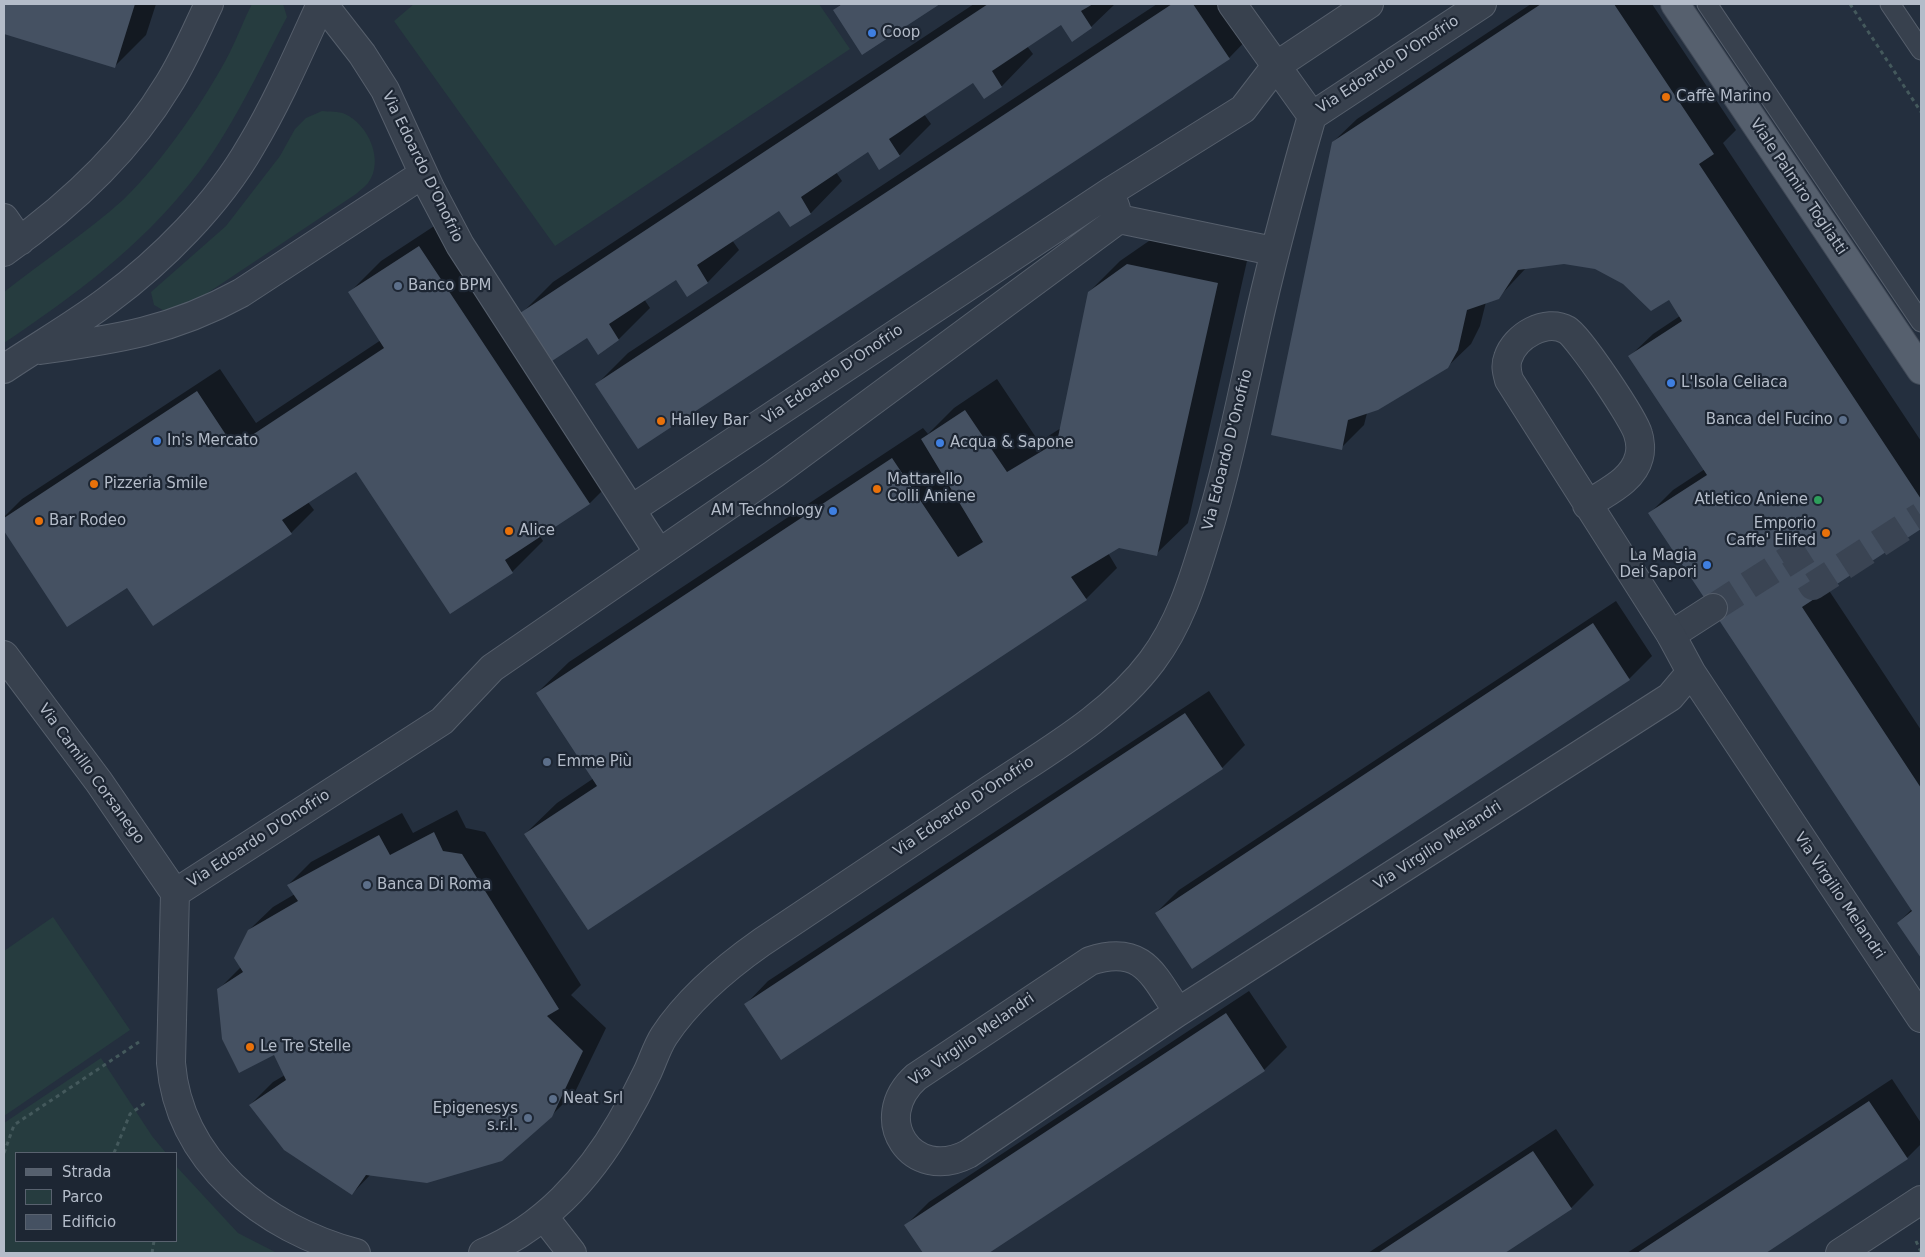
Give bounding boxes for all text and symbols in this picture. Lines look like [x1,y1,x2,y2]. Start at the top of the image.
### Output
street label: Via Edoardo D'Onofrio [1314,12,1462,118]
place label: Coop [882,24,920,42]
marker: Coop [866,27,878,39]
place label: Caffè Marino [1676,88,1771,106]
street label: Via Edoardo D'Onofrio [378,89,466,245]
marker: Caffè Marino [1660,91,1672,103]
street label: Viale Palmiro Togliatti [1746,115,1850,259]
place label: Banco BPM [408,277,491,295]
marker: Banco BPM [392,280,404,292]
street label: Via Edoardo D'Onofrio [759,321,907,429]
street label: Via Edoardo D'Onofrio [1199,367,1257,533]
place label: L'Isola Celiaca [1681,374,1788,392]
marker: L'Isola Celiaca [1665,377,1677,389]
place label: Banca del Fucino [1706,411,1833,429]
place label: Halley Bar [671,412,748,430]
marker: Banca del Fucino [1837,414,1849,426]
marker: Halley Bar [655,415,667,427]
place label: In's Mercato [167,432,258,450]
place label: Acqua & Sapone [950,434,1074,452]
marker: In's Mercato [151,435,163,447]
marker: Acqua & Sapone [934,437,946,449]
place label: Mattarello Colli Aniene [887,471,976,506]
place label: Pizzeria Smile [104,475,208,493]
marker: Pizzeria Smile [88,478,100,490]
marker: Mattarello Colli Aniene [871,483,883,495]
place label: Atletico Aniene [1695,491,1808,509]
marker: Atletico Aniene [1812,494,1824,506]
place label: AM Technology [711,502,823,520]
marker: AM Technology [827,505,839,517]
place label: Bar Rodeo [49,512,126,530]
marker: Bar Rodeo [33,515,45,527]
place label: Emporio Caffe' Elifed [1726,515,1816,550]
place label: Alice [519,522,555,540]
marker: Alice [503,525,515,537]
marker: Emporio Caffe' Elifed [1820,527,1832,539]
place label: La Magia Dei Sapori [1620,547,1697,582]
marker: La Magia Dei Sapori [1701,559,1713,571]
street label: Via Camillo Corsanego [34,700,148,848]
place label: Emme Più [557,753,632,771]
street label: Via Edoardo D'Onofrio [890,753,1038,861]
marker: Emme Più [541,756,553,768]
street label: Via Edoardo D'Onofrio [185,786,333,892]
street label: Via Virgilio Melandri [1371,798,1505,894]
street label: Via Virgilio Melandri [1790,829,1888,963]
place label: Banca Di Roma [377,876,491,894]
marker: Banca Di Roma [361,879,373,891]
street label: Via Virgilio Melandri [906,990,1038,1090]
place label: Le Tre Stelle [260,1038,351,1056]
marker: Le Tre Stelle [244,1041,256,1053]
place label: Neat Srl [563,1090,623,1108]
marker: Neat Srl [547,1093,559,1105]
place label: Epigenesys s.r.l. [433,1100,518,1135]
marker: Epigenesys s.r.l. [522,1112,534,1124]
legend [15,1152,178,1242]
text: Strada [62,1163,111,1181]
text: Parco [62,1188,103,1206]
text: Edificio [62,1213,116,1231]

